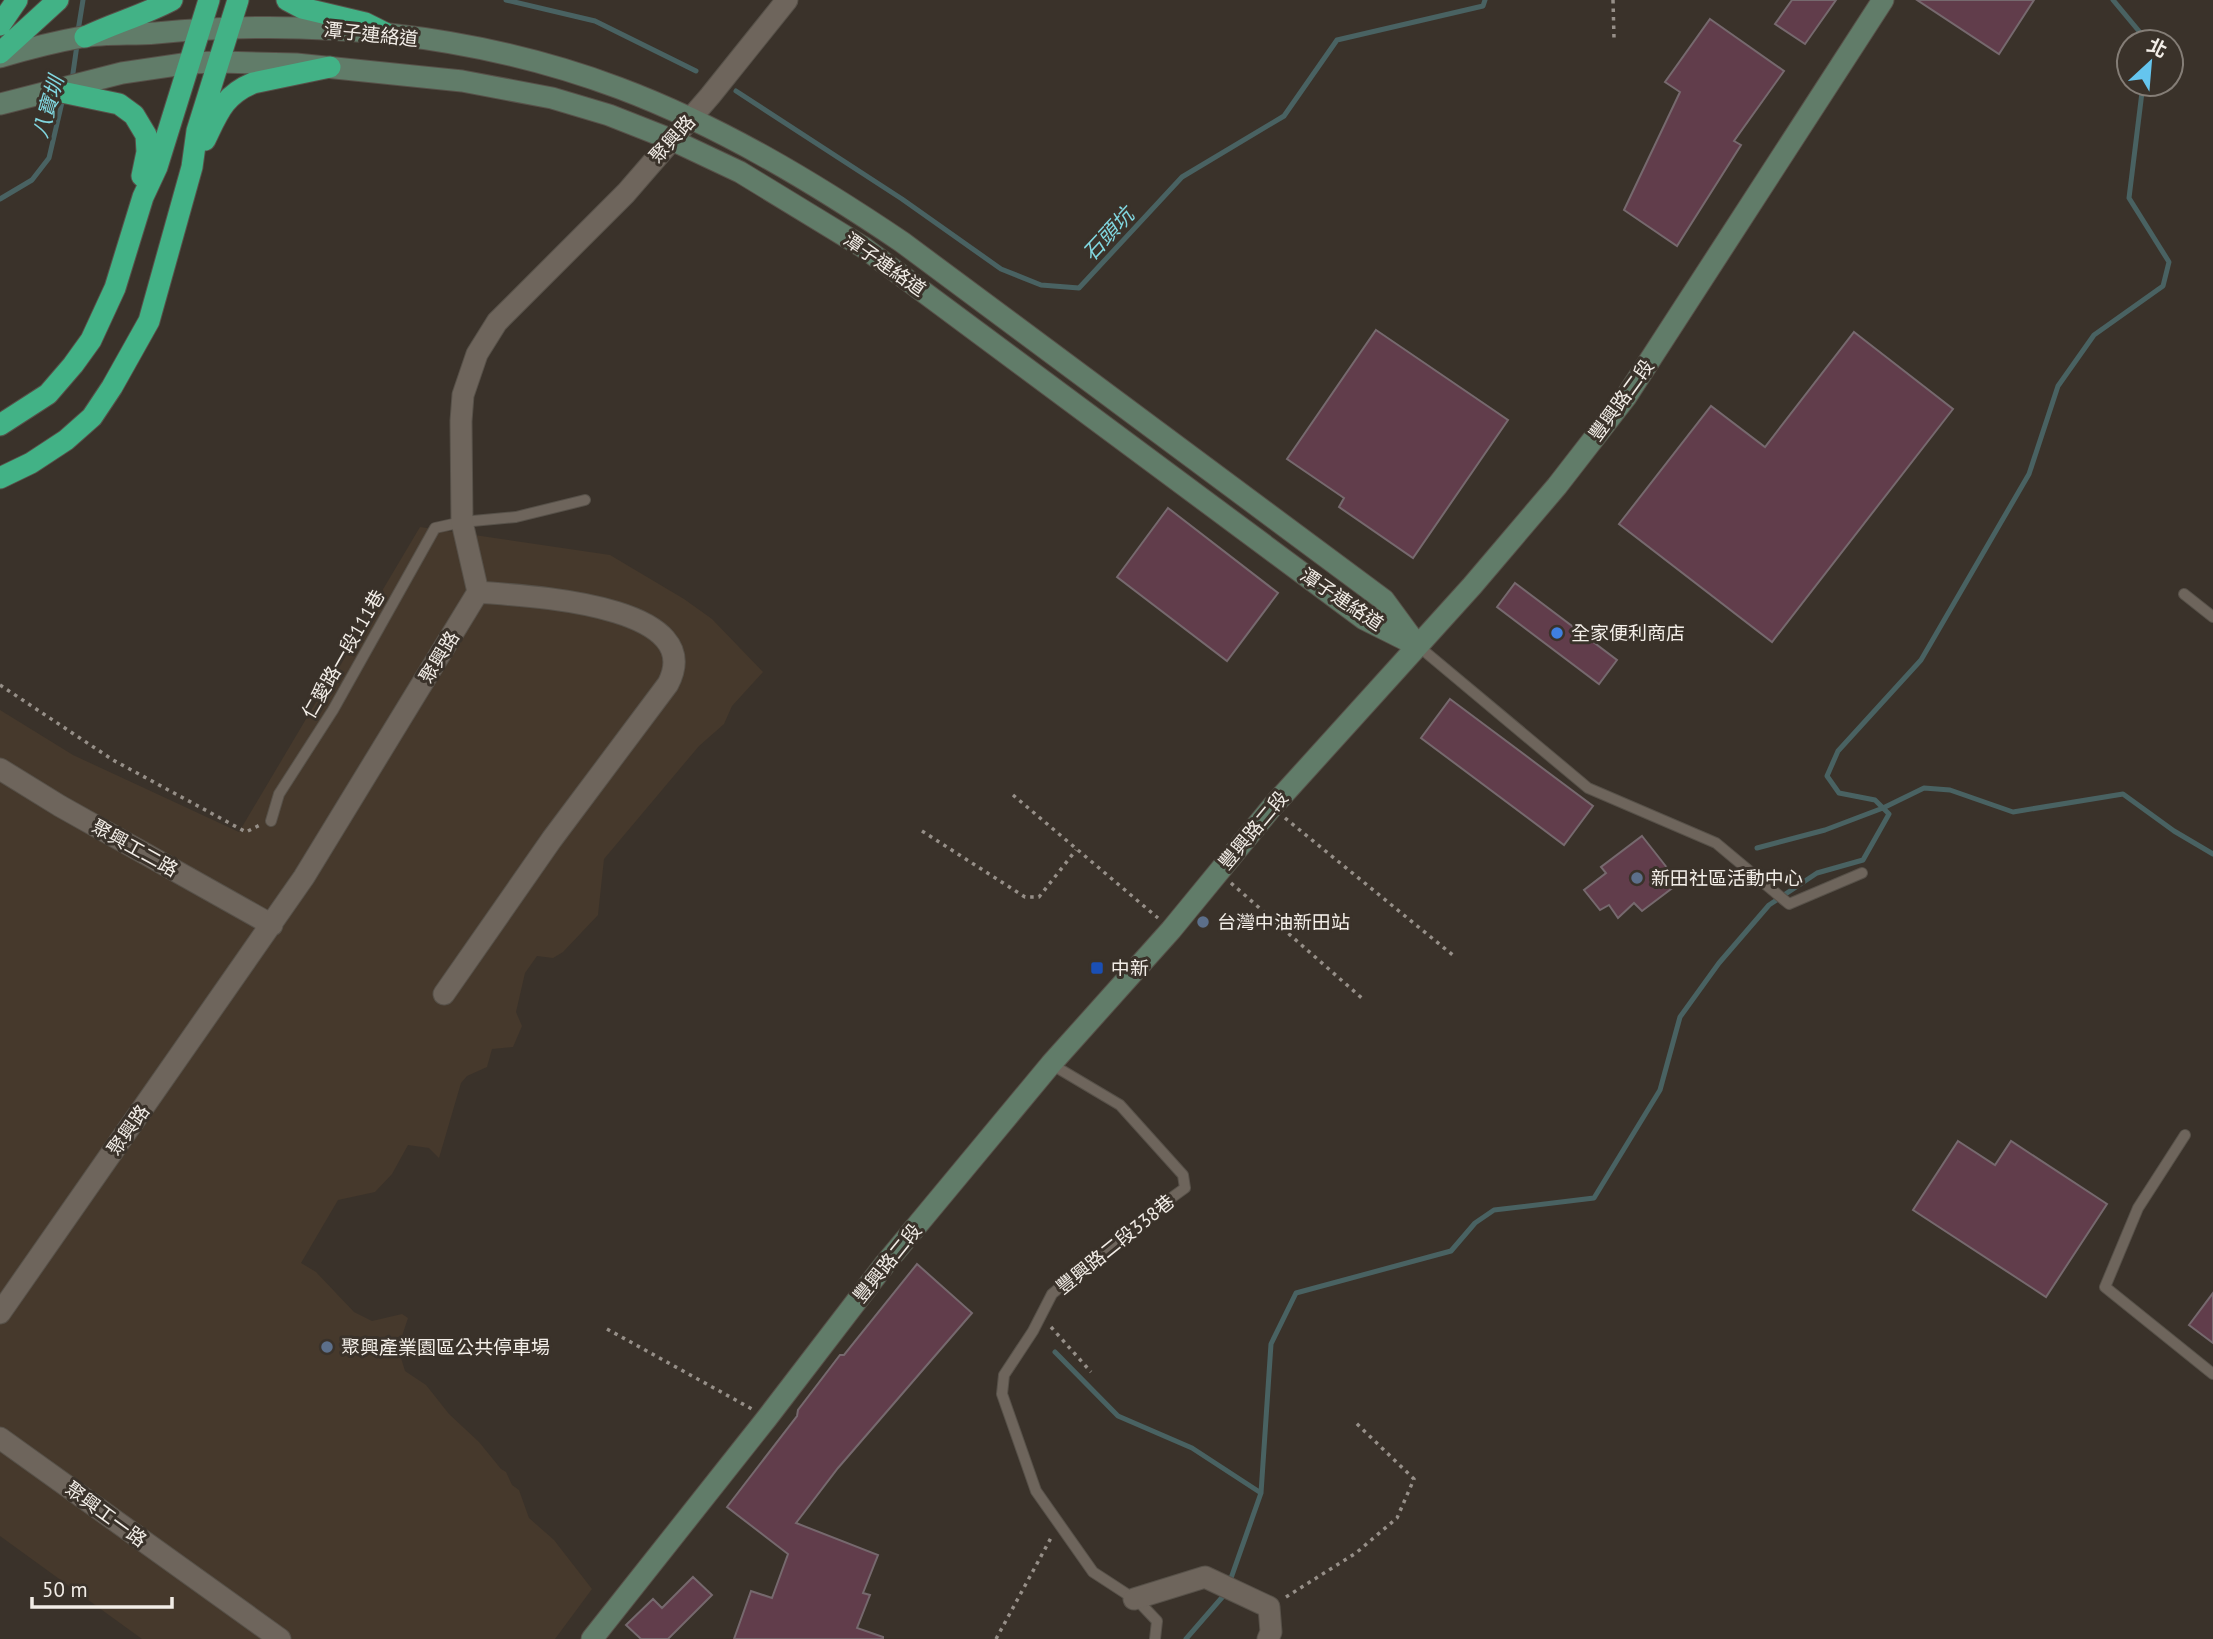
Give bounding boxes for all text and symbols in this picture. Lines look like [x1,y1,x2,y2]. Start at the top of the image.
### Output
street label: 潭子連絡道 [322,17,420,51]
north arrow [2115,28,2185,98]
text: 北 [2144,33,2171,63]
water label: 八寶圳 [26,70,70,141]
street label: 聚興路 [644,110,700,168]
water label: 石頭坑 [1077,200,1141,266]
street label: 潭子連絡道 [839,227,931,301]
street label: 豐興路二段 [1583,355,1659,445]
street label: 潭子連絡道 [1296,562,1388,636]
street label: 仁愛路一段111巷 [296,585,390,723]
place label: 全家便利商店 [1571,621,1685,645]
marker: 全家便利商店 [1549,625,1565,641]
street label: 聚興路 [414,626,464,688]
street label: 豐興路二段 [1213,786,1293,874]
street label: 聚興工二路 [88,814,182,882]
place label: 新田社區活動中心 [1651,866,1803,890]
marker: 新田社區活動中心 [1629,870,1645,886]
place label: 台灣中油新田站 [1217,910,1350,934]
marker: 台灣中油新田站 [1195,914,1211,930]
place label: 中新 [1111,956,1149,980]
marker: 中新 [1089,960,1105,976]
street label: 聚興路 [102,1100,154,1160]
street label: 豐興路二段338巷 [1051,1189,1179,1299]
street label: 豐興路二段 [848,1219,926,1307]
place label: 聚興產業園區公共停車場 [341,1335,550,1359]
marker: 聚興產業園區公共停車場 [319,1339,335,1355]
street label: 聚興工一路 [61,1476,151,1552]
scale bar [32,1566,172,1610]
text: 50 m [42,1576,88,1603]

